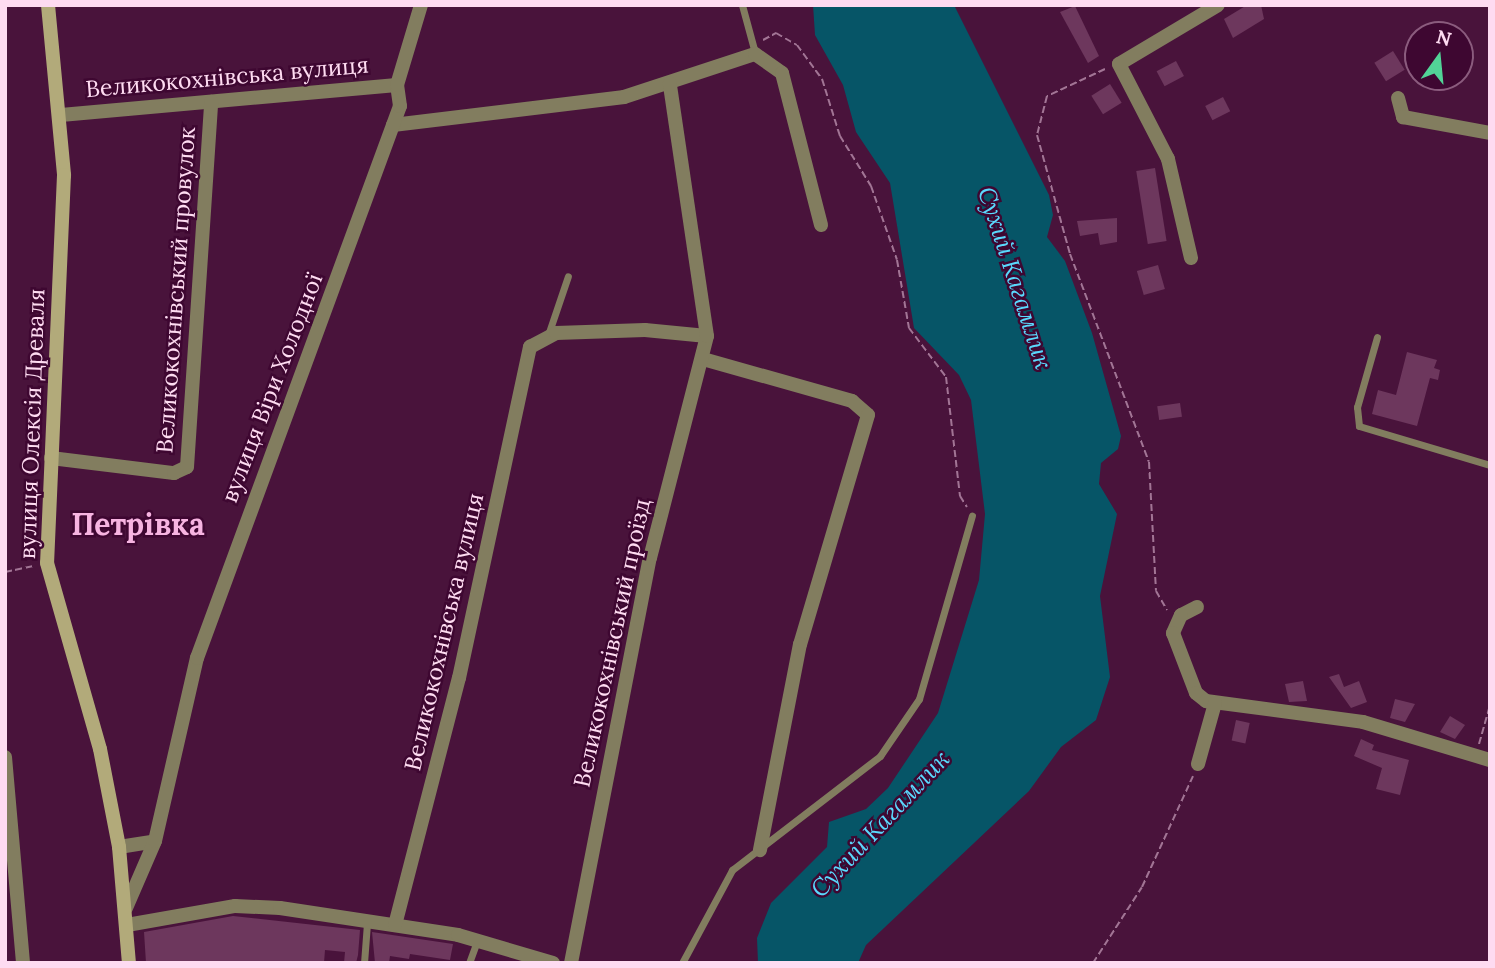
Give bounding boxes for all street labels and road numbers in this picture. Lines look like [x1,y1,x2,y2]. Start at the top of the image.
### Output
street label: Великокохнівська вулиця [84,51,370,103]
street label: Великокохнівський провулок [151,126,201,454]
street label: вулиця Віри Холодної [216,270,328,506]
street label: вулиця Олексія Древаля [13,288,51,560]
street label: Великокохнівська вулиця [399,491,489,773]
street label: Великокохнівський проїзд [568,496,656,790]

